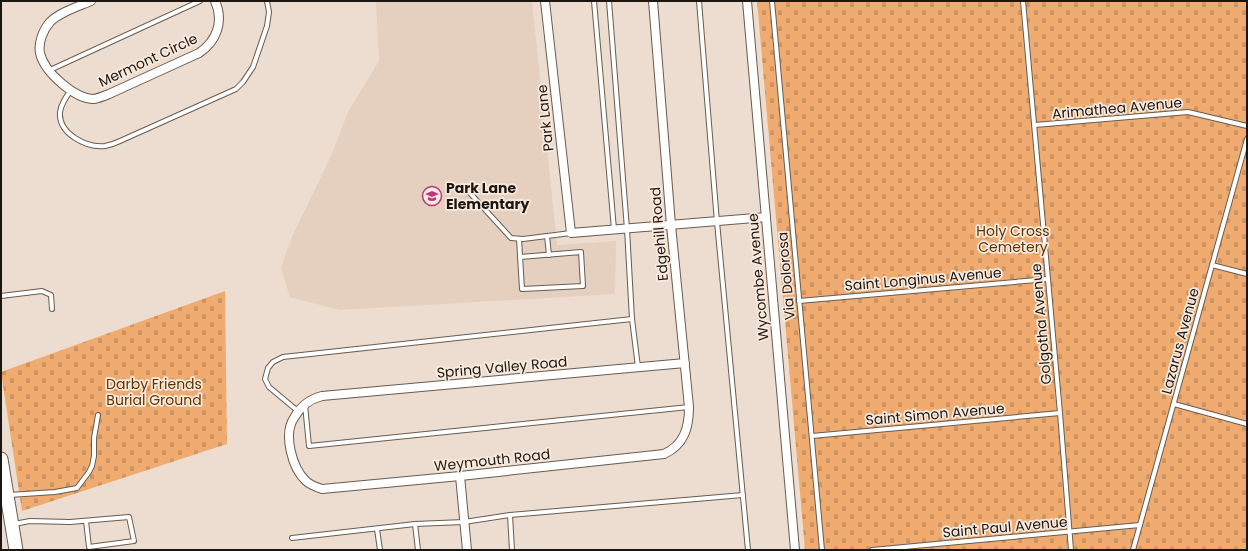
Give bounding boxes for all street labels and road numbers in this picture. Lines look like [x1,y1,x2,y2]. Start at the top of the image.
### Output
street label: Mermont Circle [95,28,201,92]
street label: Park Lane [532,83,558,152]
street label: Arimathea Avenue [1051,92,1183,124]
street label: Edgehill Road [645,186,673,282]
street label: Wycombe Avenue [742,212,774,342]
street label: Via Dolorosa [772,231,800,321]
street label: Saint Longinus Avenue [844,262,1003,296]
street label: Golgotha Avenue [1026,262,1056,385]
street label: Lazarus Avenue [1156,285,1204,396]
street label: Spring Valley Road [436,351,568,383]
street label: Saint Simon Avenue [865,398,1006,430]
street label: Weymouth Road [433,444,551,476]
street label: Saint Paul Avenue [942,512,1069,542]

